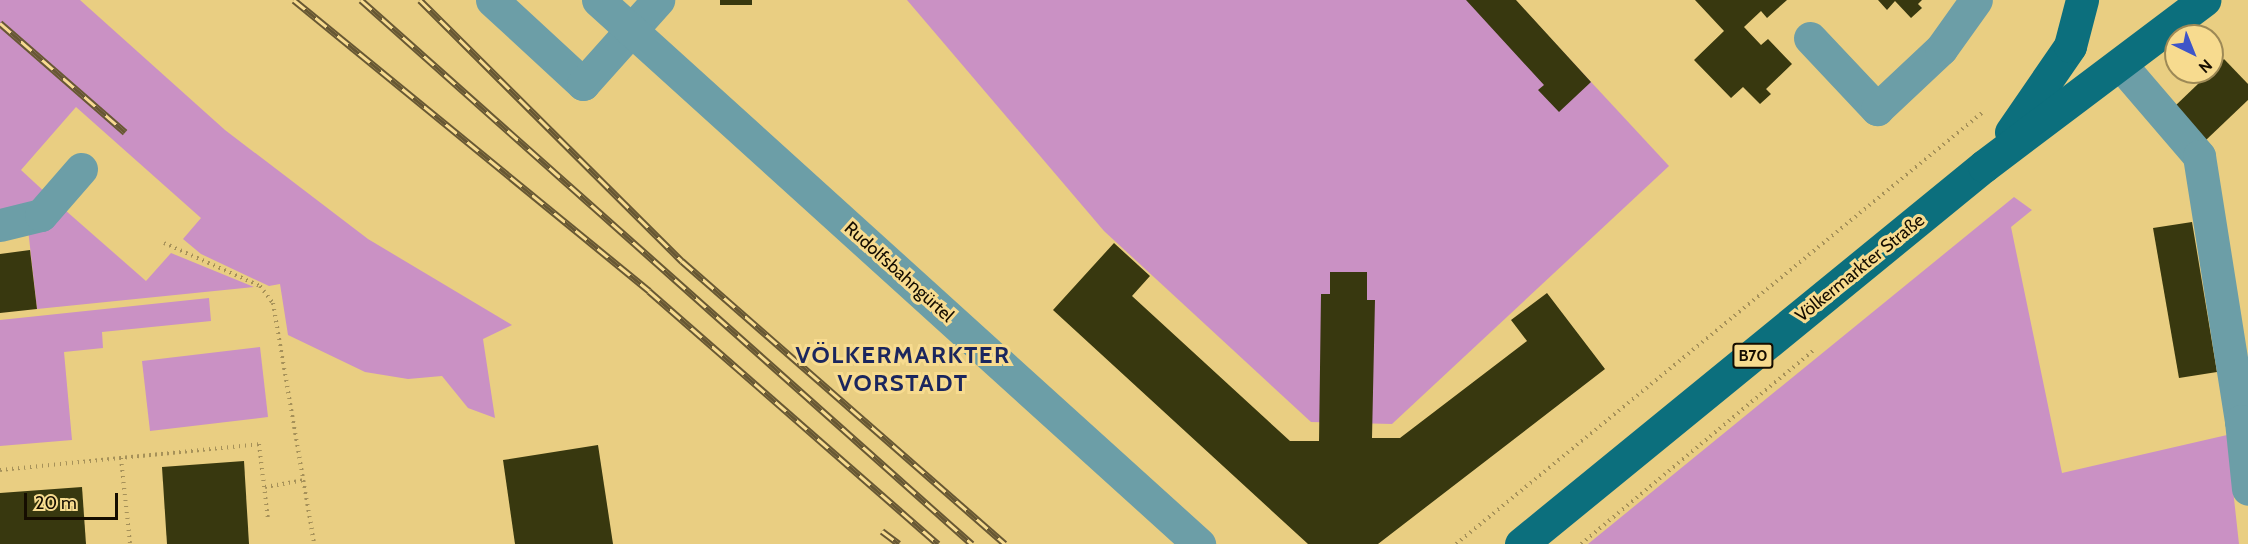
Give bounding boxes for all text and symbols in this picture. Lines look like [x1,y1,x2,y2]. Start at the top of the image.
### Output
north arrow [2164,24,2224,84]
text: N [2195,55,2216,77]
street label: Völkermarkter Straße [1791,209,1929,327]
street label: Rudolfsbahngürtel [840,217,958,327]
district label: VÖLKERMARKTER VORSTADT [795,341,1011,397]
road number: B70 [1732,343,1774,369]
scale bar [27,481,122,519]
text: 20 m [35,492,77,514]

